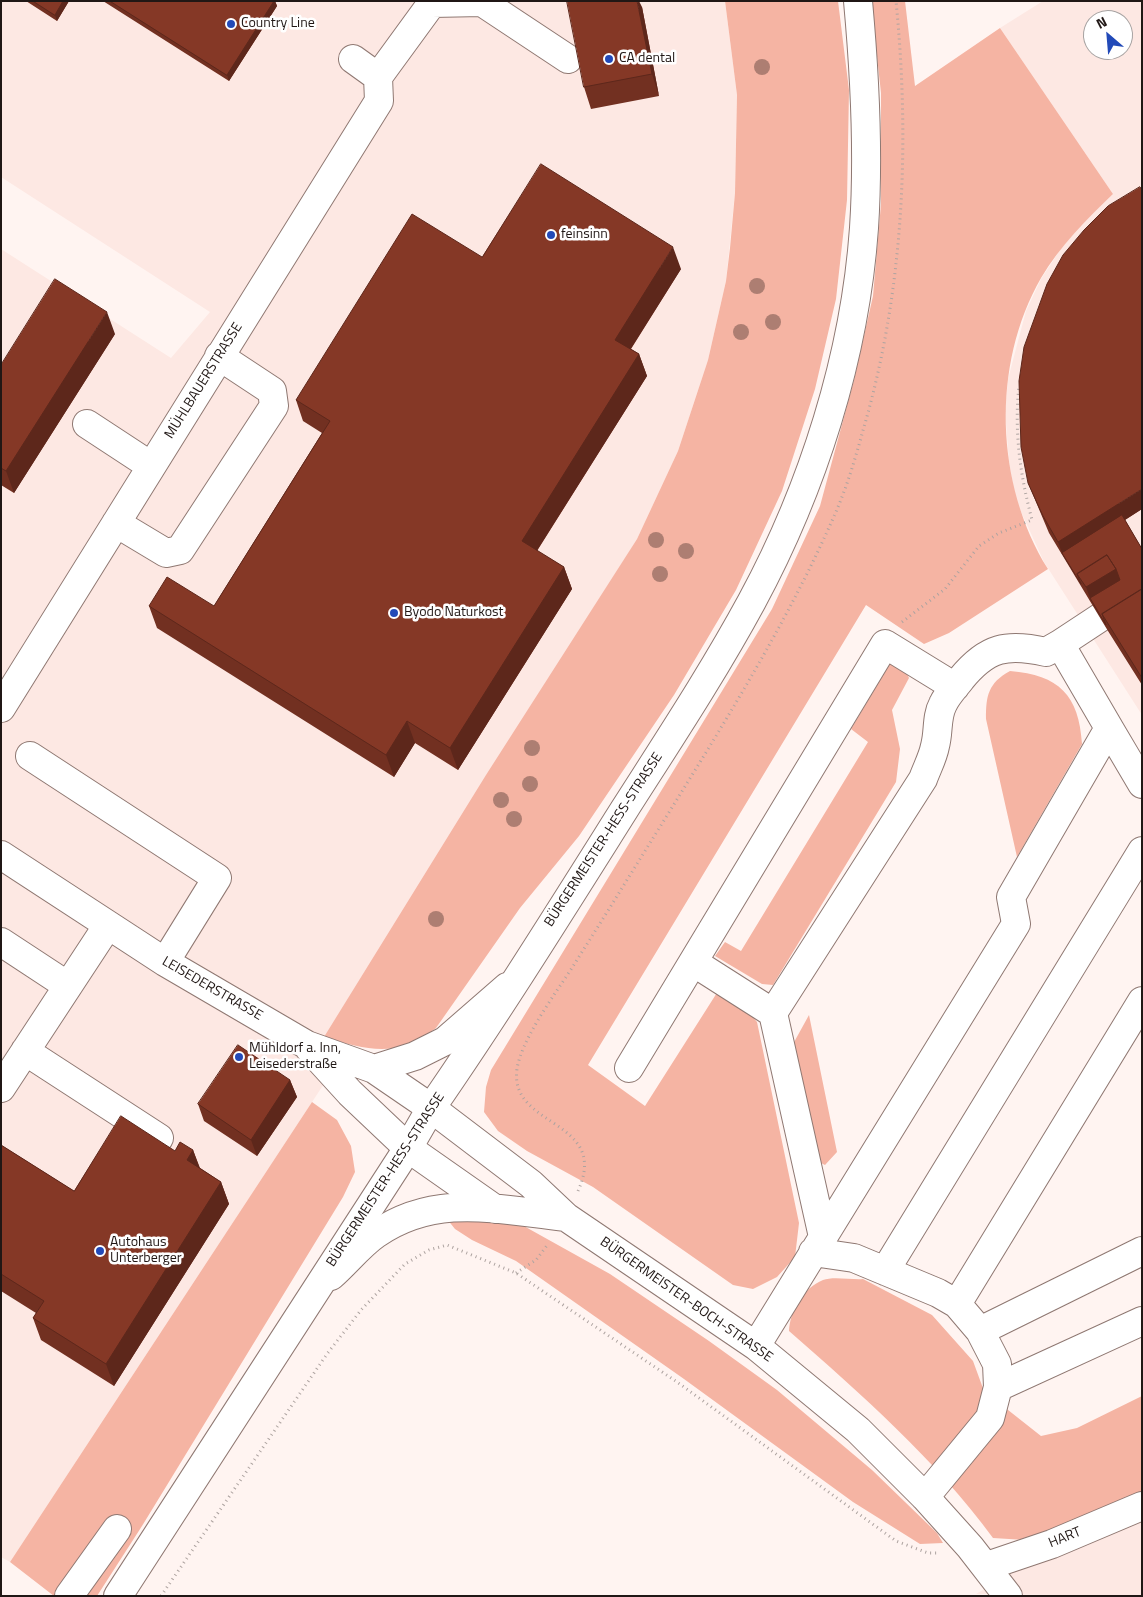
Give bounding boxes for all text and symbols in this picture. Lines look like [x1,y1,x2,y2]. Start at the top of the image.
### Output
north arrow [1083,10,1133,60]
text: N [1092,11,1110,34]
place label: Country Line [241,16,315,32]
marker: Country Line [225,18,237,30]
place label: CA dental [619,51,675,67]
marker: CA dental [603,53,615,65]
place label: feinsinn [561,227,608,243]
marker: feinsinn [545,229,557,241]
street label: MÜHLBAUERSTRASSE [161,320,247,442]
place label: Byodo Naturkost [404,605,503,621]
marker: Byodo Naturkost [388,607,400,619]
street label: BÜRGERMEISTER-HESS-STRASSE [541,750,667,930]
street label: LEISEDERSTRASSE [159,953,265,1025]
place label: Mühldorf a. Inn, Leisederstraße [249,1041,341,1074]
marker: Mühldorf a. Inn, Leisederstraße [233,1051,245,1063]
street label: BÜRGERMEISTER-HESS-STRASSE [323,1090,449,1270]
street label: BÜRGERMEISTER-BOCH-STRASSE [596,1234,776,1366]
place label: Autohaus Unterberger [110,1235,182,1268]
marker: Autohaus Unterberger [94,1245,106,1257]
street label: HART [1046,1524,1084,1552]

